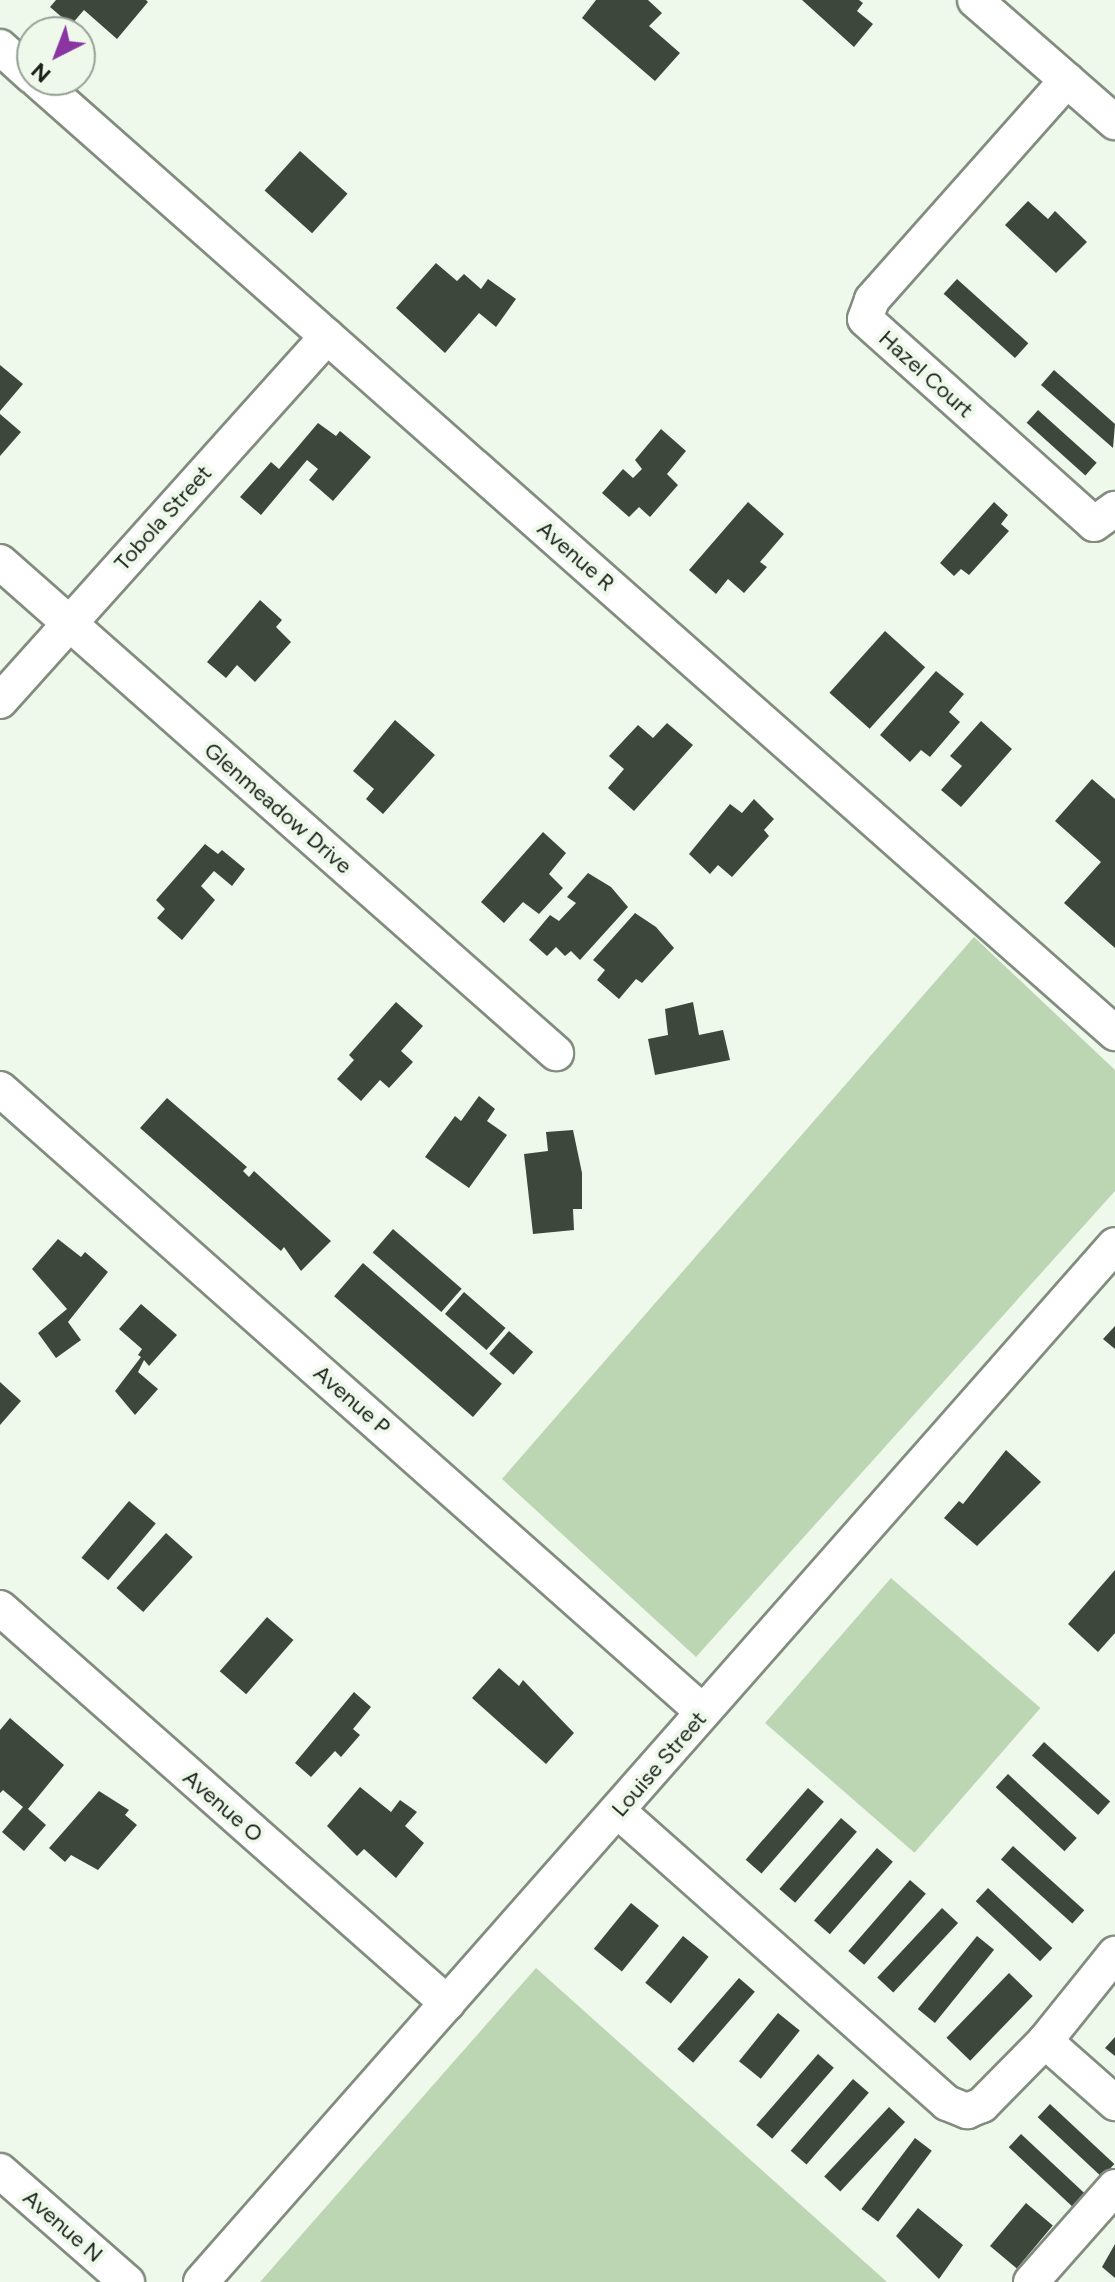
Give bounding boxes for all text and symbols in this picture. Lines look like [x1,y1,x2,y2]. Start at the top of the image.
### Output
north arrow [16,16,96,96]
text: N [26,57,56,88]
street label: Hazel Court [874,325,978,423]
street label: Tobola Street [109,460,217,576]
street label: Avenue R [532,515,620,597]
street label: Glenmeadow Drive [199,737,357,879]
street label: Avenue P [308,1360,396,1440]
street label: Louise Street [606,1706,712,1822]
street label: Avenue O [178,1764,268,1848]
street label: Avenue N [18,2184,108,2268]

